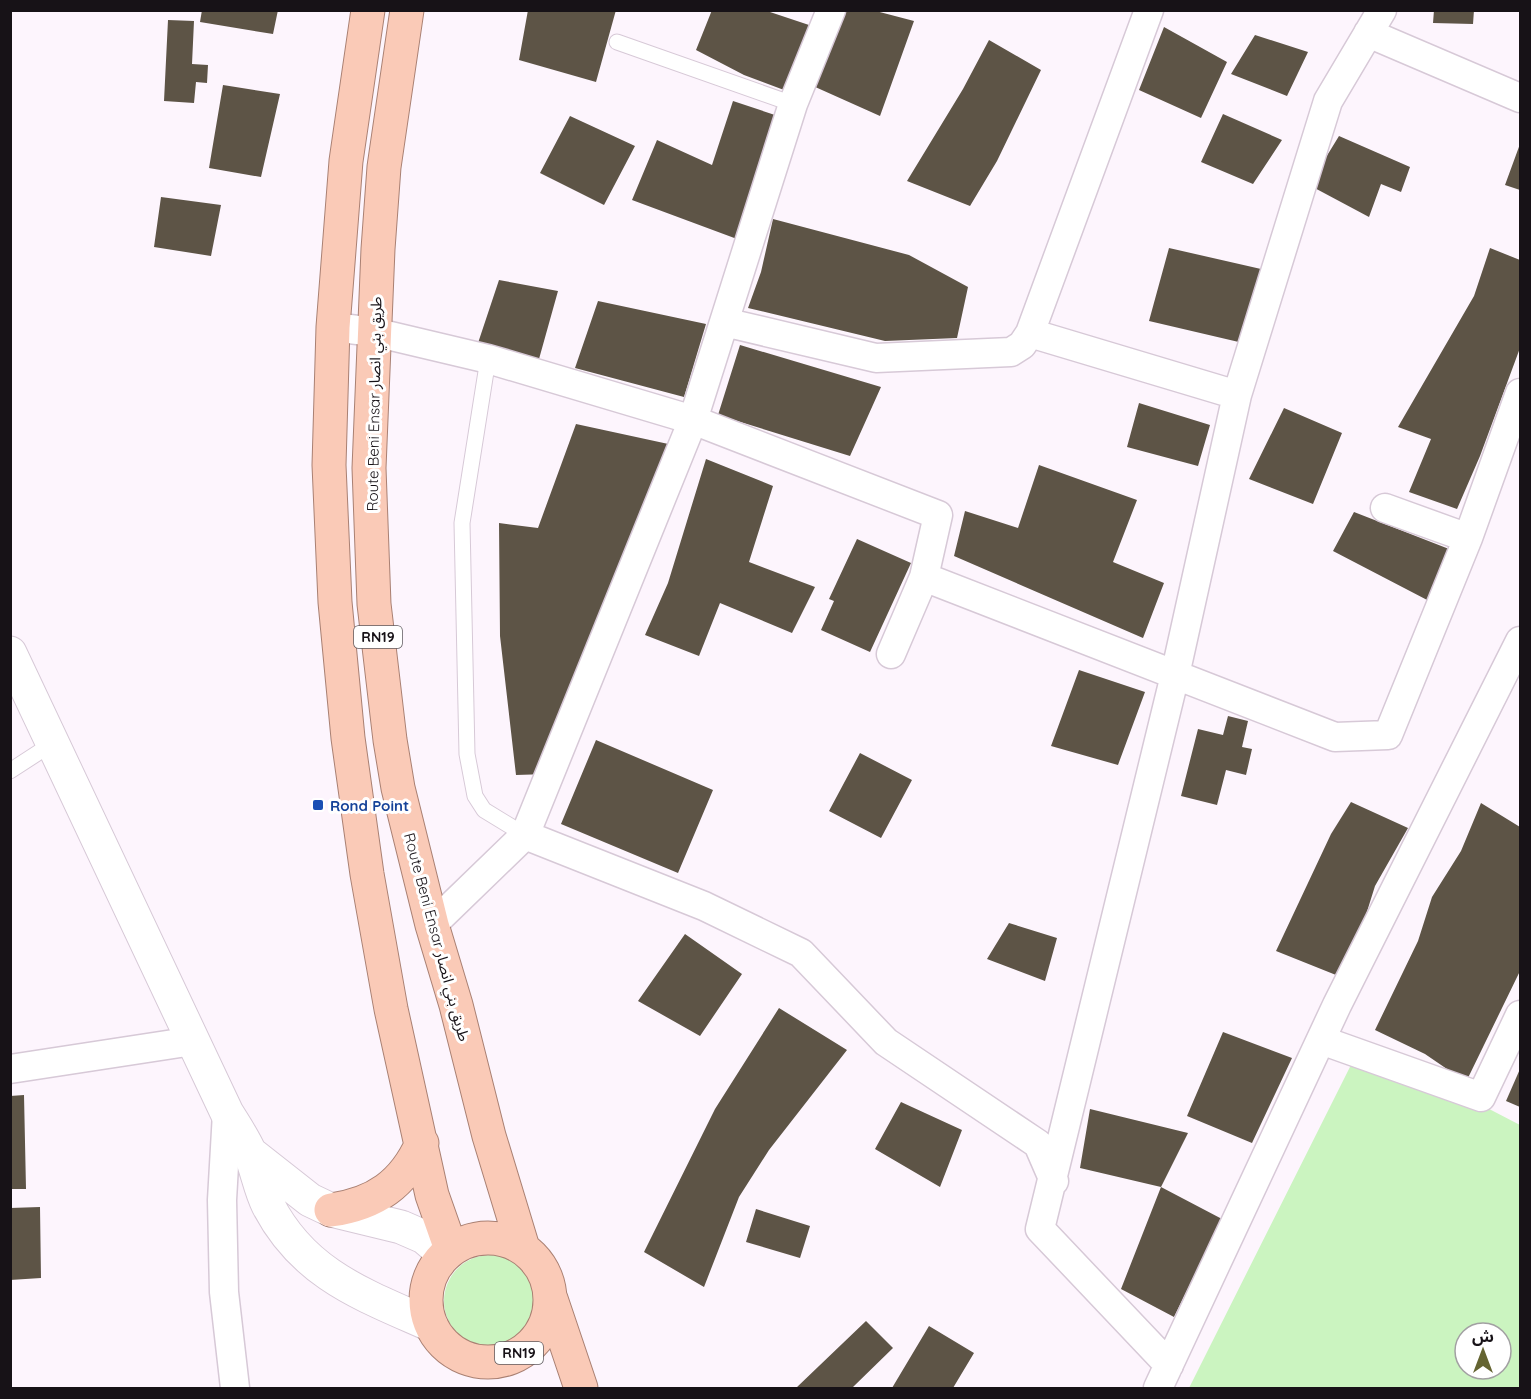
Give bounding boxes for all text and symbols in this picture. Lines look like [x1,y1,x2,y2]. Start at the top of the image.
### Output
street label: Route Beni Ensar طريق بني انصار [363,296,388,512]
road number: RN19 [354,626,402,648]
place label: Rond Point [330,796,409,815]
marker: Rond Point [311,798,325,812]
street label: Route Beni Ensar طريق بني انصار [398,831,474,1044]
north arrow [1453,1321,1513,1381]
text: ش [1472,1326,1494,1346]
road number: RN19 [495,1342,543,1364]

